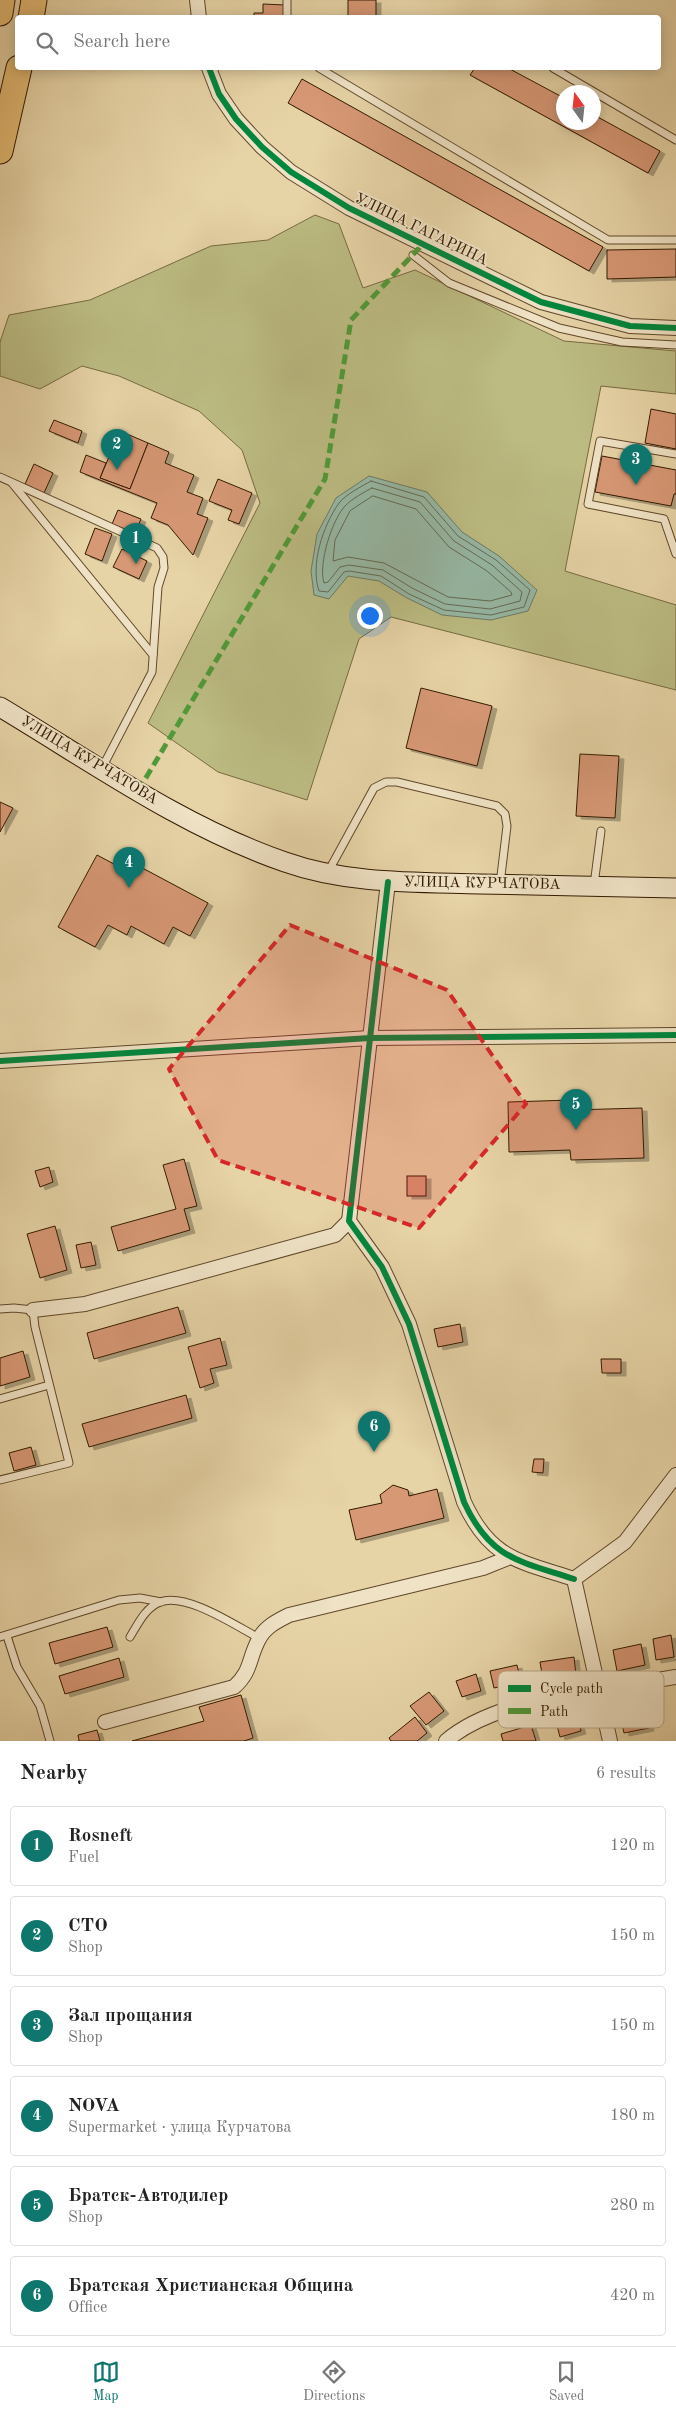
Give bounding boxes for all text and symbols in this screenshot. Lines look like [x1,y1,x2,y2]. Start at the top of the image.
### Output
search box [15,15,661,70]
icon: search [33,29,61,57]
text: Search here [73,33,170,52]
north arrow [556,85,601,130]
street label: УЛИЦА ГАГАРИНА [352,191,490,269]
pin: 2 [101,429,133,470]
pin: 3 [620,444,652,485]
pin: 1 [120,523,152,564]
your location [357,603,383,629]
street label: УЛИЦА КУРЧАТОВА [18,714,161,808]
pin: 4 [113,847,145,888]
street label: УЛИЦА КУРЧАТОВА [403,875,561,893]
pin: 5 [560,1089,592,1130]
pin: 6 [358,1411,390,1452]
legend [498,1671,664,1728]
text: Cycle path [540,1682,603,1696]
text: Path [540,1705,569,1719]
text: Nearby [20,1763,88,1784]
text: 6 results [596,1766,656,1782]
text: Rosneft [68,1827,133,1846]
text: 1 [32,1838,42,1854]
text: 120 m [610,1838,655,1854]
text: Fuel [68,1850,99,1866]
text: СТО [68,1917,108,1936]
text: 2 [32,1928,42,1944]
text: 150 m [610,1928,655,1944]
text: Shop [68,1940,103,1956]
text: Зал прощания [68,2007,193,2026]
text: 3 [32,2018,42,2034]
text: 150 m [610,2018,655,2034]
text: Shop [68,2030,103,2046]
text: NOVA [68,2097,120,2116]
text: 4 [32,2108,42,2124]
text: 180 m [610,2108,655,2124]
text: Supermarket · улица Курчатова [68,2120,291,2136]
text: Братск-Автодилер [68,2187,228,2206]
text: 5 [32,2198,42,2214]
text: 280 m [610,2198,655,2214]
text: Shop [68,2210,103,2226]
text: Братская Христианская Община [68,2277,354,2296]
text: 6 [32,2288,42,2304]
text: 420 m [610,2288,655,2304]
text: Office [68,2300,107,2316]
tab: Map [92,2358,120,2405]
tab: Directions [303,2358,365,2405]
tab: Saved [549,2358,584,2405]

